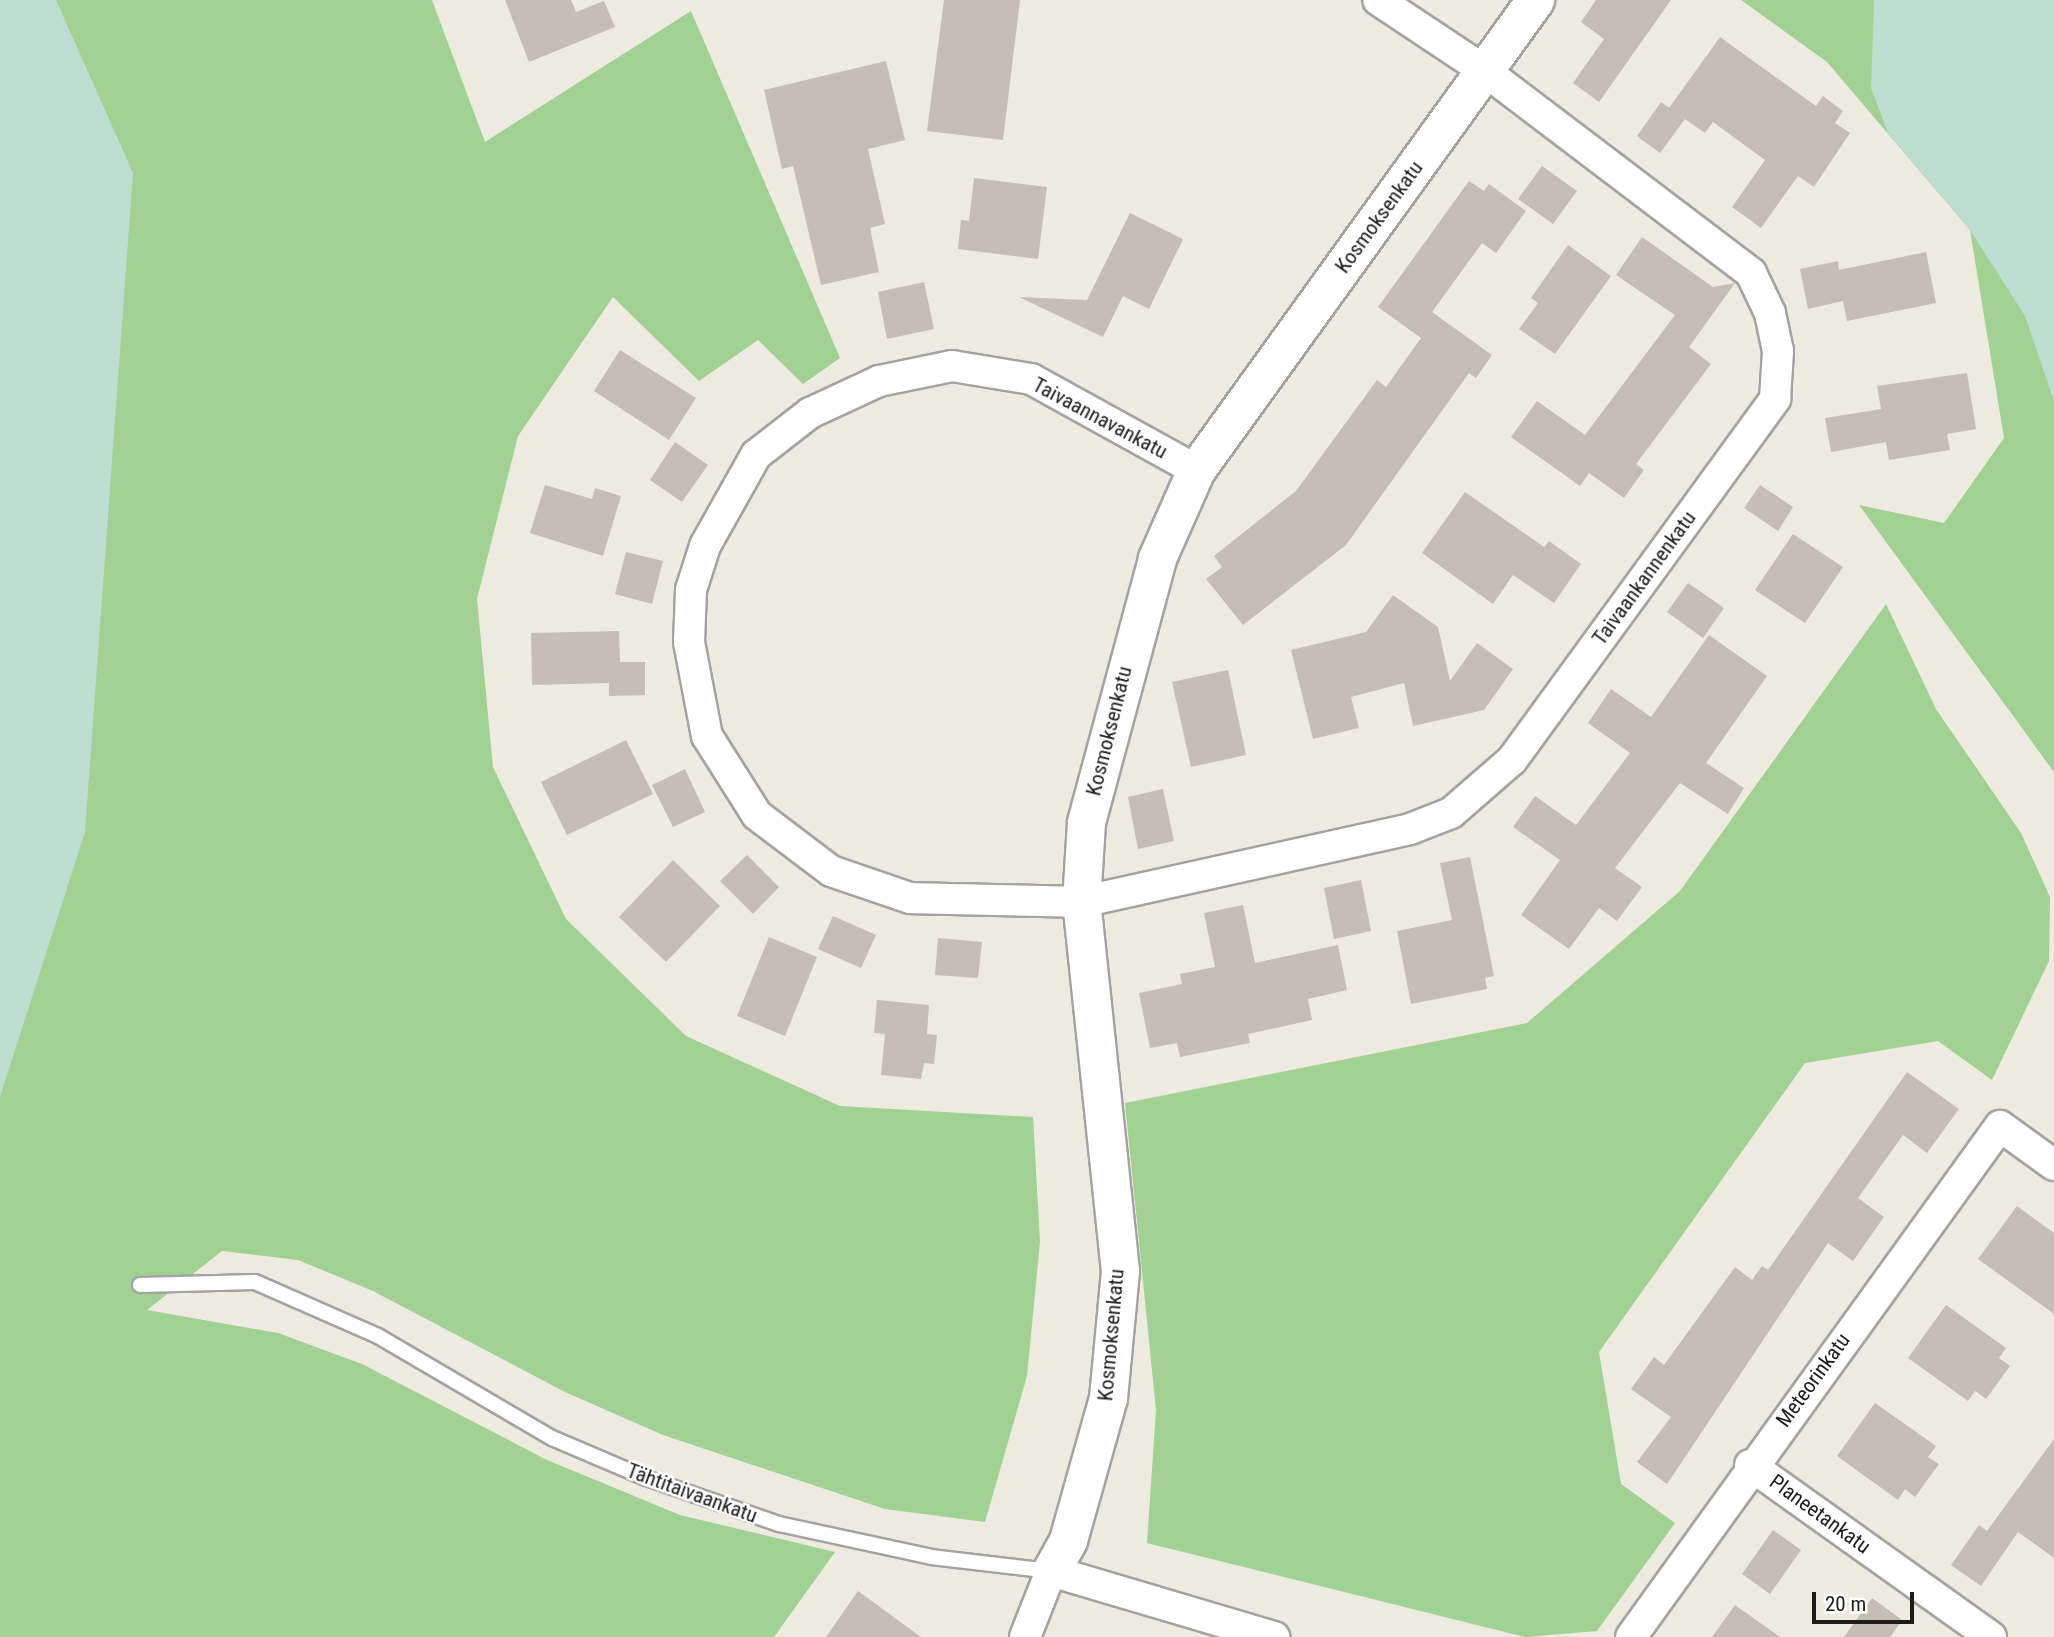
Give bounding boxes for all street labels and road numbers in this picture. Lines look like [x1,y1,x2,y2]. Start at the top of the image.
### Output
street label: Kosmoksenkatu [1330,156,1428,278]
street label: Taivaannavankatu [1028,372,1172,464]
street label: Taivaankannenkatu [1587,506,1701,650]
street label: Kosmoksenkatu [1081,664,1137,798]
street label: Kosmoksenkatu [1093,1268,1129,1402]
street label: Meteorinkatu [1771,1328,1855,1432]
street label: Tähtitaivaankatu [623,1458,761,1528]
street label: Planeetankatu [1765,1469,1875,1559]

